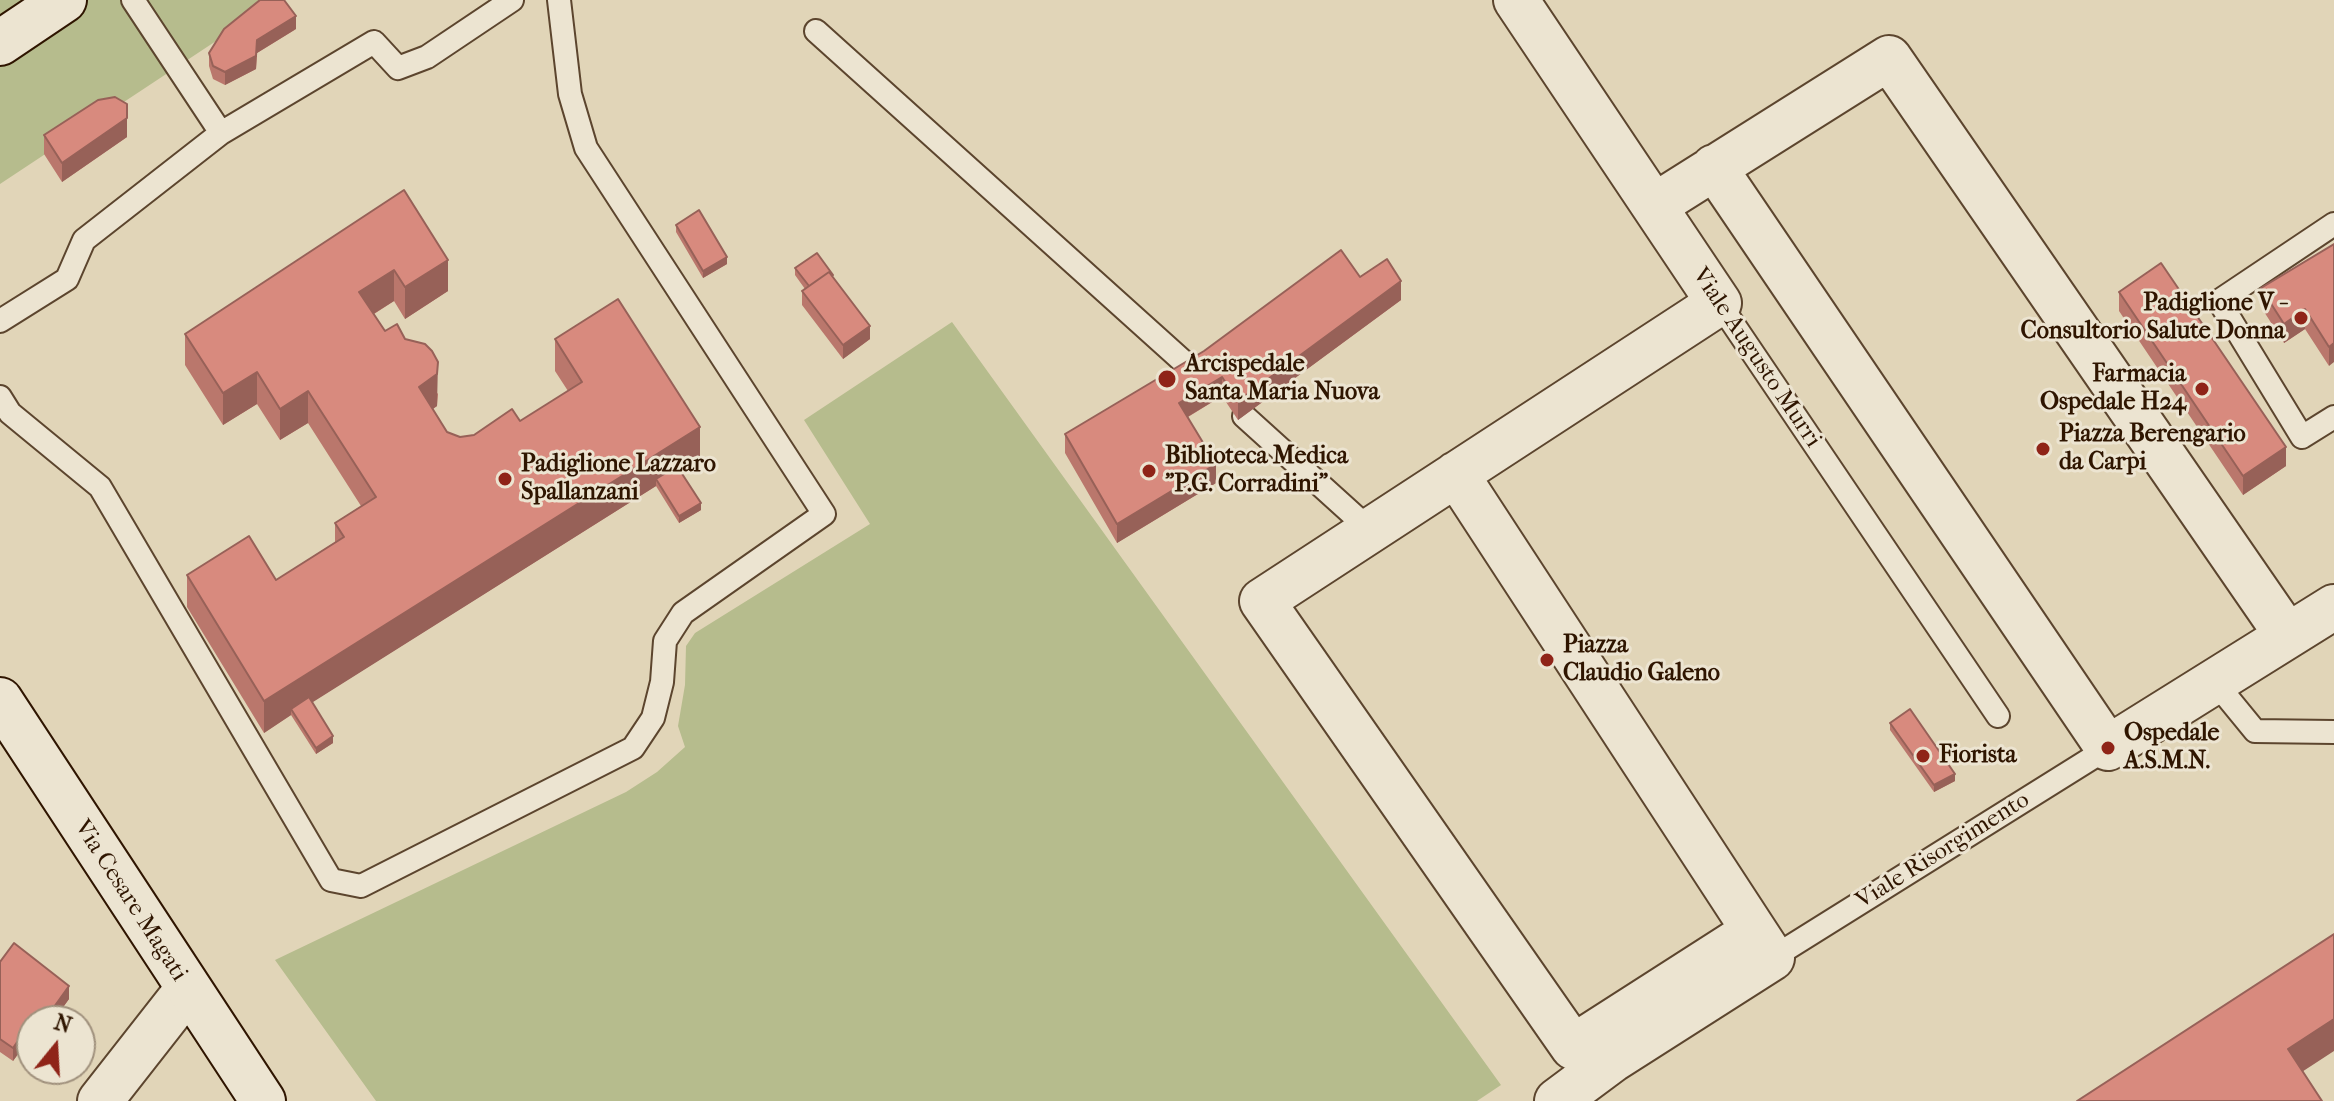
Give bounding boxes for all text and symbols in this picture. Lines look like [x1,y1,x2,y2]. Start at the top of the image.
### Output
street label: Viale Augusto Murri [1685,263,1827,453]
place label: Padiglione V - Consultorio Salute Donna [2021,290,2285,346]
marker: Padiglione V - Consultorio Salute Donna [2292,309,2310,327]
place label: Arcispedale Santa Maria Nuova [1185,351,1379,407]
place label: Farmacia Ospedale H24 [2040,361,2186,417]
marker: Arcispedale Santa Maria Nuova [1156,368,1178,390]
marker: Farmacia Ospedale H24 [2193,380,2211,398]
place label: Piazza Berengario da Carpi [2059,421,2246,477]
marker: Piazza Berengario da Carpi [2034,440,2052,458]
place label: Biblioteca Medica "P.G. Corradini" [1165,443,1348,499]
place label: Padiglione Lazzaro Spallanzani [521,451,716,507]
marker: Biblioteca Medica "P.G. Corradini" [1140,462,1158,480]
marker: Padiglione Lazzaro Spallanzani [496,470,514,488]
place label: Piazza Claudio Galeno [1563,632,1720,688]
marker: Piazza Claudio Galeno [1538,651,1556,669]
place label: Ospedale A.S.M.N. [2124,720,2219,776]
marker: Ospedale A.S.M.N. [2099,739,2117,757]
place label: Fiorista [1939,742,2017,770]
marker: Fiorista [1914,747,1932,765]
street label: Viale Risorgimento [1851,786,2035,916]
street label: Via Cesare Magati [67,815,193,987]
north arrow [16,1005,96,1085]
text: N [51,1009,75,1039]

